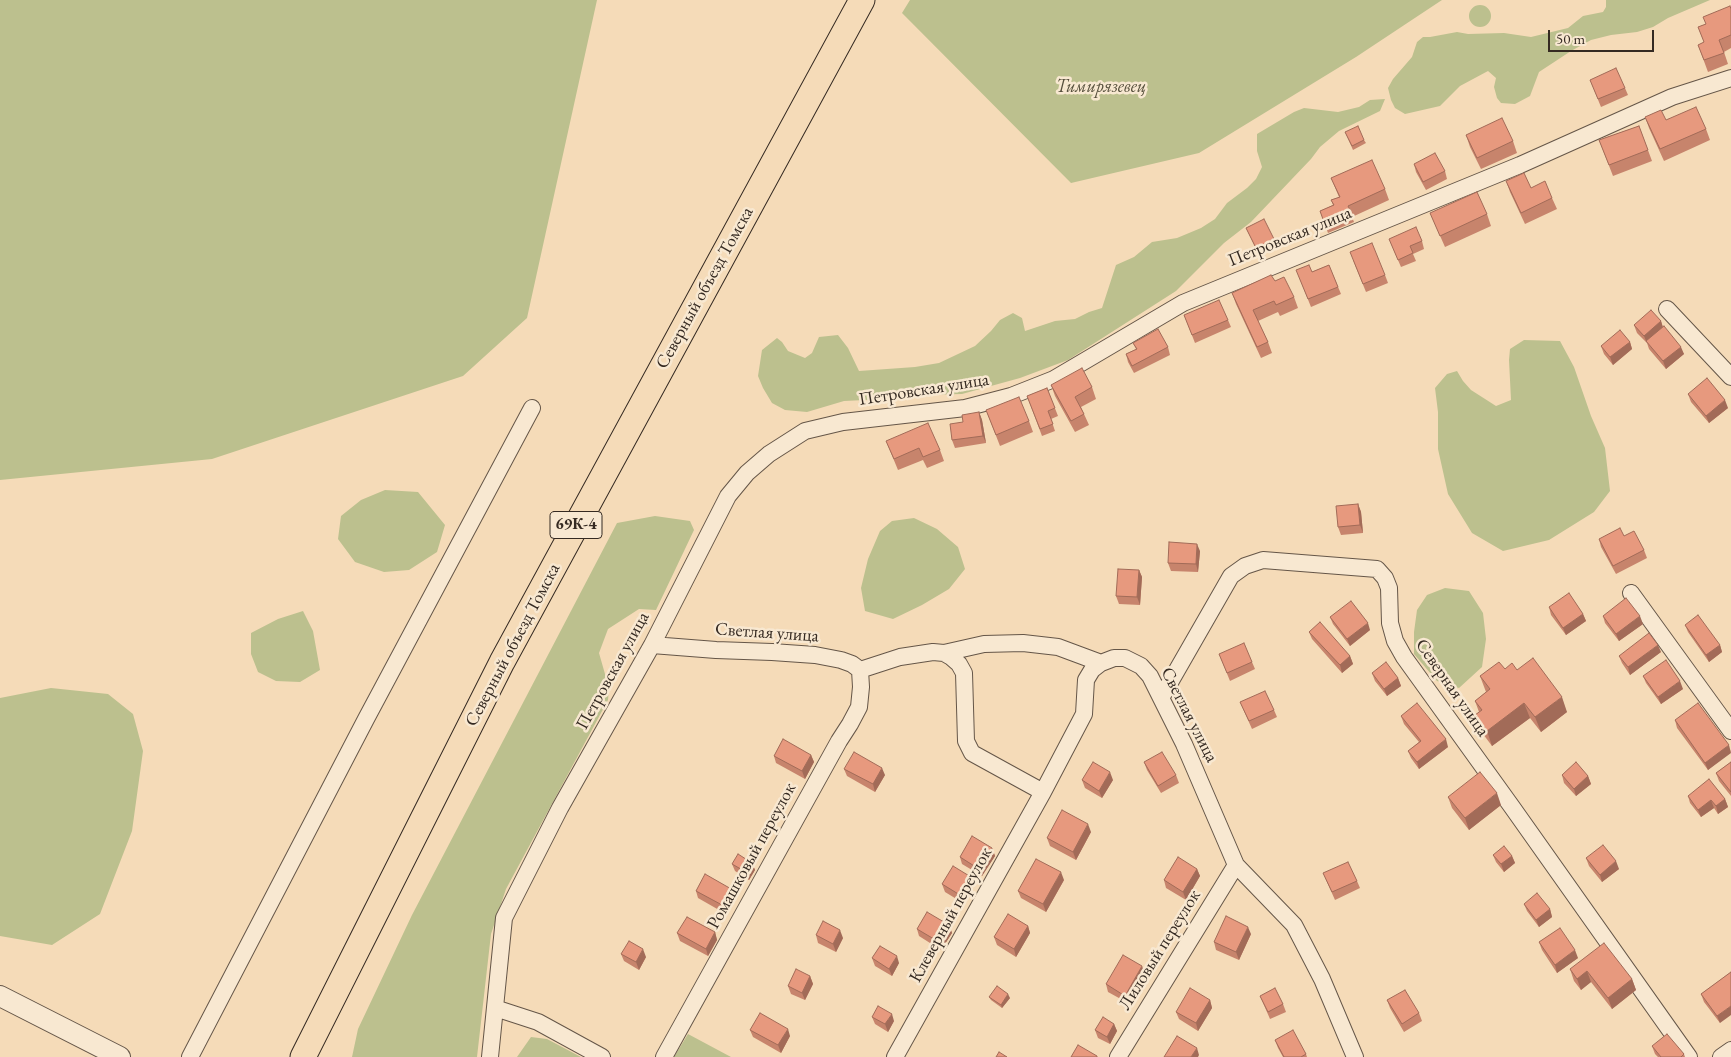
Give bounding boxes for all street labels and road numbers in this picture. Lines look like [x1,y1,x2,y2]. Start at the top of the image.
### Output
street label: Петровская улица [1225,202,1355,272]
street label: Северный объезд Томска [652,203,758,373]
street label: Петровская улица [857,369,991,411]
road number: 69К-4 [550,512,602,538]
street label: Северный объезд Томска [461,560,565,730]
street label: Петровская улица [572,608,654,734]
street label: Светлая улица [714,619,820,647]
street label: Северная улица [1410,635,1494,741]
street label: Светлая улица [1156,664,1222,766]
street label: Ромашковый переулок [703,779,801,933]
street label: Клеверный переулок [905,844,997,986]
street label: Лиловый переулок [1114,886,1206,1014]

